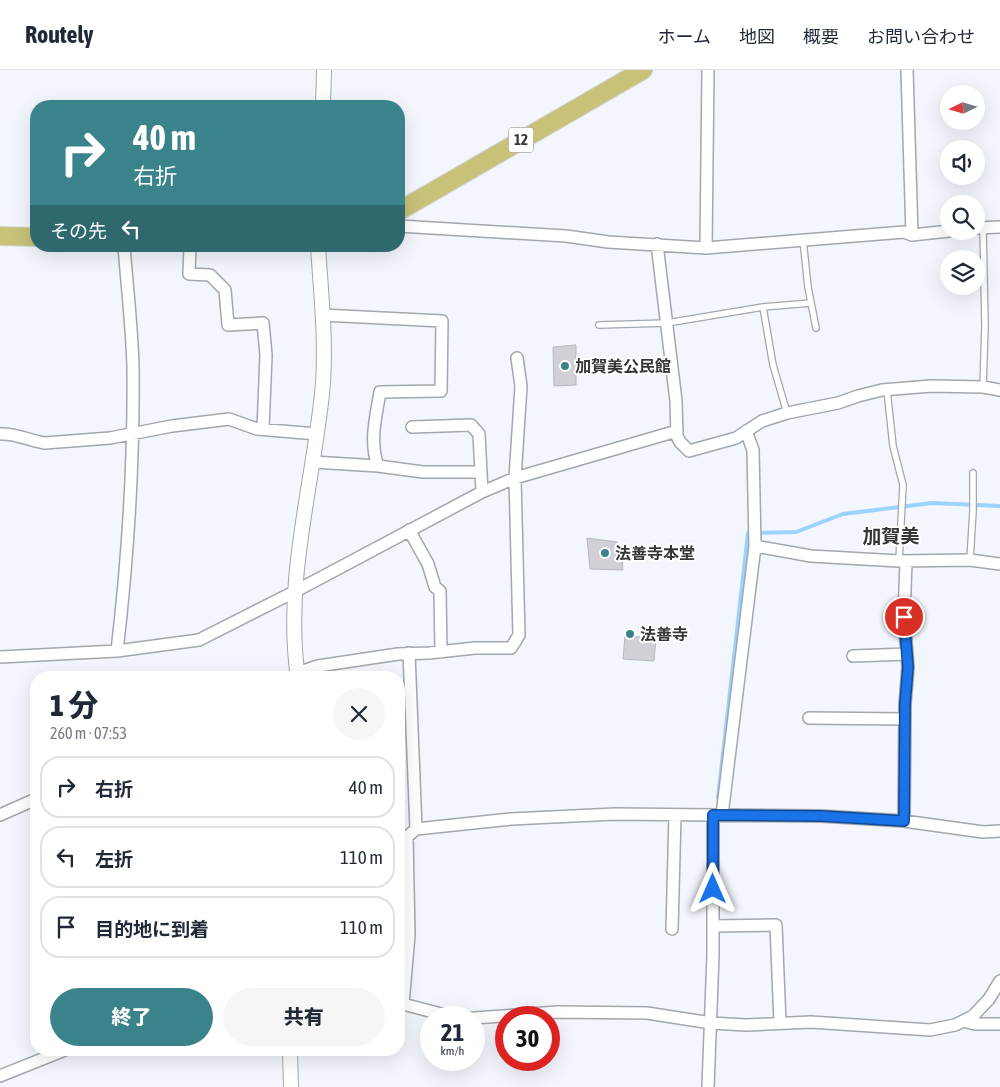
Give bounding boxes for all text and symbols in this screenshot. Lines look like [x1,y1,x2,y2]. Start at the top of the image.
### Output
text: Routely [25,21,93,48]
text: ホーム [658,26,711,47]
text: 地図 [739,26,775,47]
text: 概要 [803,26,839,47]
text: お問い合わせ [867,26,975,47]
north arrow [940,85,985,130]
map controls [940,85,985,295]
text: 40 m [133,117,196,157]
icon: right [50,120,115,185]
road number: 12 [508,128,534,152]
button: sound [940,140,985,185]
text: 右折 [133,163,177,189]
button: search [940,195,985,240]
icon: left [117,215,145,243]
text: その先 [50,220,107,242]
button: layers [940,250,985,295]
place label: 加賀美公民館 [575,357,671,375]
marker: 加賀美公民館 [559,360,571,372]
district label: 加賀美 [862,525,920,547]
place label: 法善寺本堂 [615,544,695,562]
marker: 法善寺本堂 [599,547,611,559]
pin [883,596,925,638]
icon: arrive [890,603,918,631]
place label: 法善寺 [640,625,688,643]
marker: 法善寺 [624,628,636,640]
text: 1 分 [50,688,98,722]
button: close [333,688,385,740]
text: 260 m · 07:53 [50,724,127,742]
icon: right [52,773,80,801]
text: 40 m [349,776,383,798]
text: 右折 [95,778,133,800]
icon: left [52,843,80,871]
text: 110 m [340,846,383,868]
text: 左折 [95,848,133,870]
position arrow [686,862,738,914]
icon: arrive [52,913,80,941]
text: 110 m [340,916,383,938]
text: 目的地に到着 [95,918,209,940]
button: 終了 [50,988,213,1046]
button: 共有 [223,988,385,1046]
speed limit sign: 30 [495,1006,560,1071]
text: 21 [441,1018,464,1046]
text: km/h [441,1044,464,1058]

